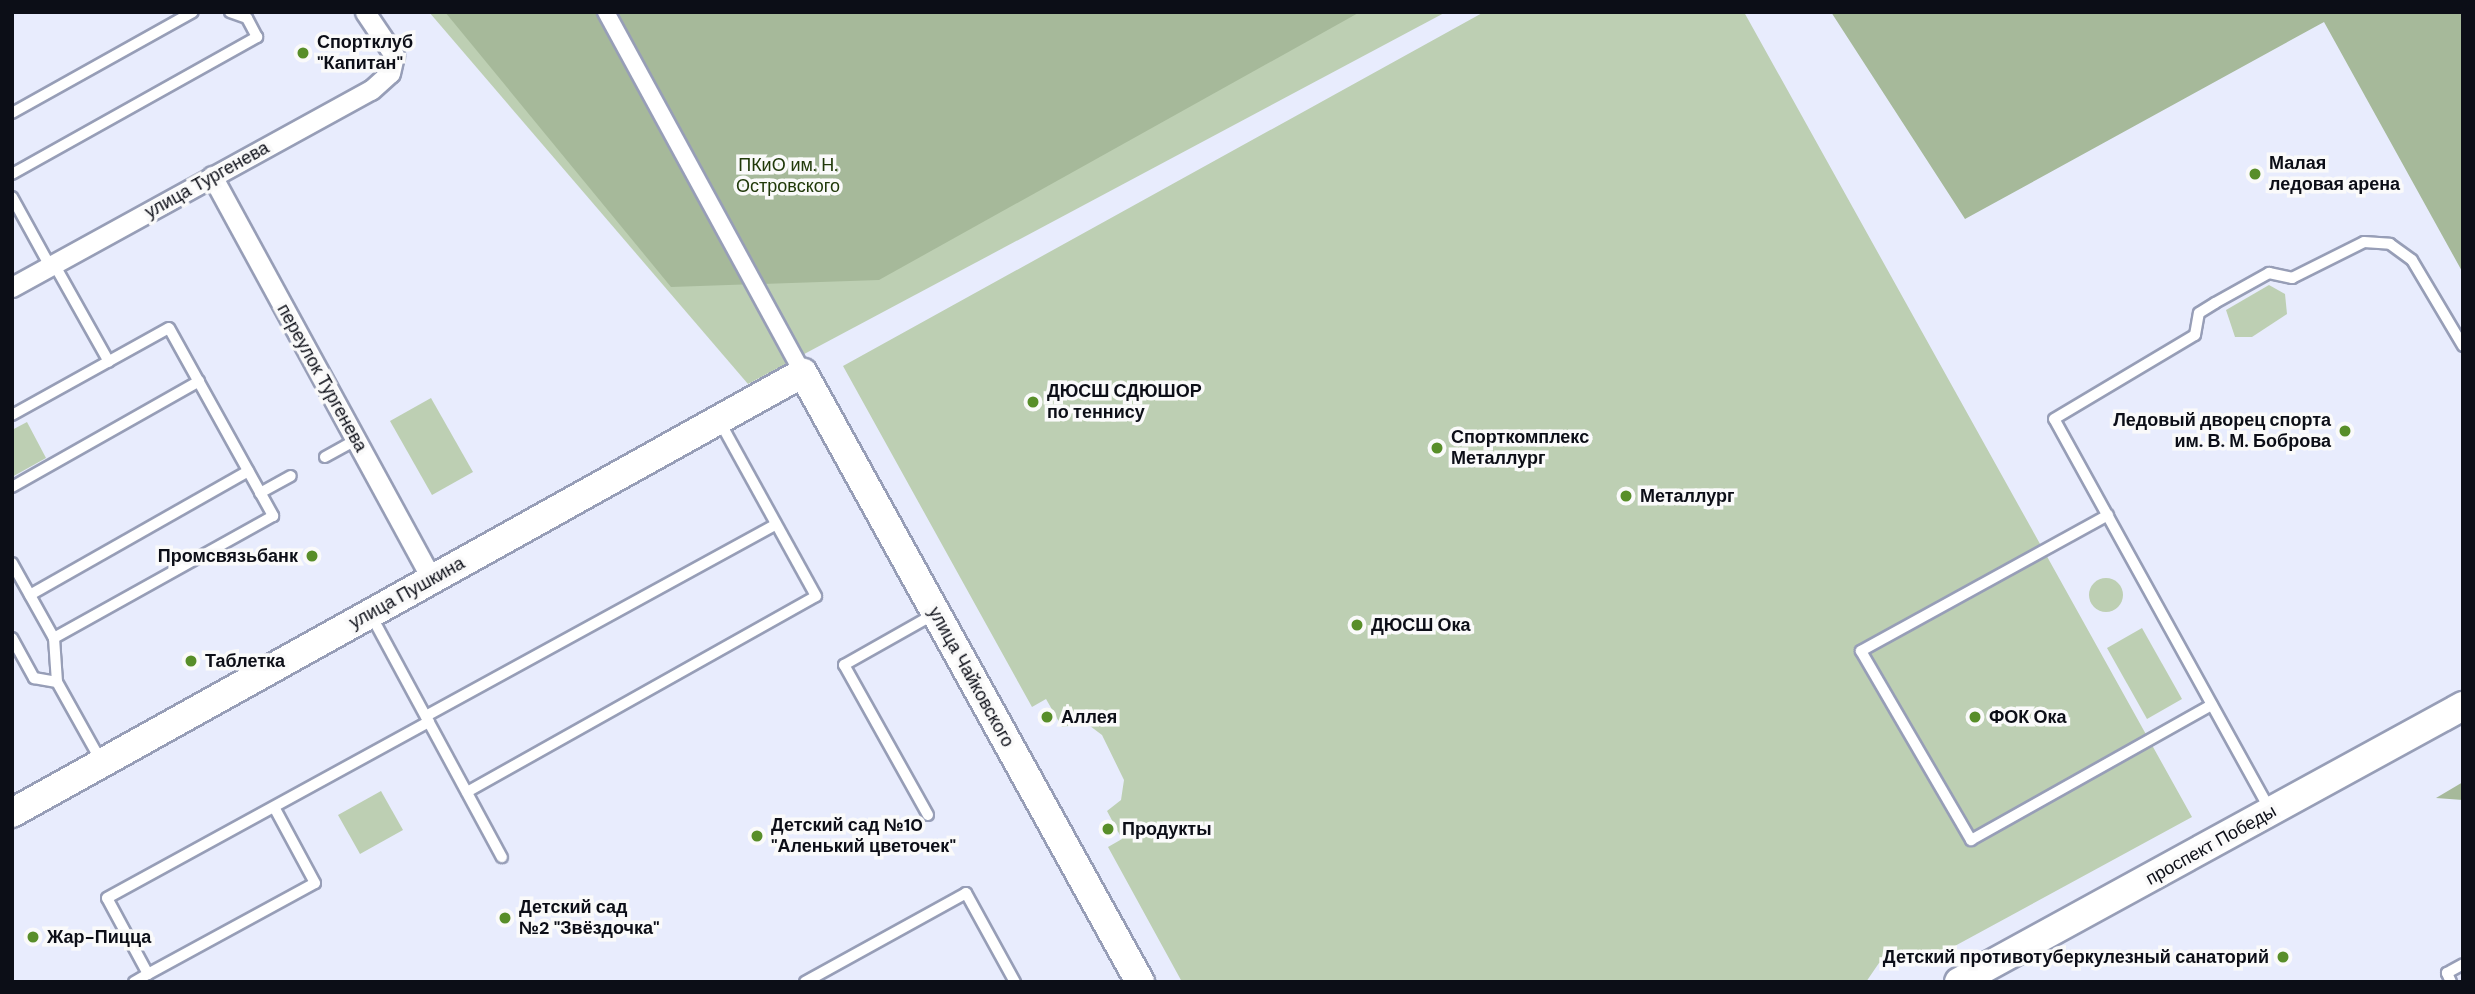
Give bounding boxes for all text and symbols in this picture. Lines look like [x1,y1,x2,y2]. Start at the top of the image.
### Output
place label: Спортклуб "Капитан" [317,32,413,74]
marker: Спортклуб "Капитан" [295,45,311,61]
street label: улица Тургенева [141,137,273,223]
place label: Малая ледовая арена [2269,153,2400,196]
park label: ПКиО им. Н. Островского [736,155,840,198]
marker: Малая ледовая арена [2247,166,2263,182]
street label: переулок Тургенева [272,300,372,456]
place label: ДЮСШ СДЮШОР по теннису [1047,381,1202,424]
marker: ДЮСШ СДЮШОР по теннису [1025,394,1041,410]
place label: Ледовый дворец спорта им. В. М. Боброва [2113,410,2331,452]
marker: Ледовый дворец спорта им. В. М. Боброва [2337,423,2353,439]
place label: Спорткомплекс Металлург [1451,427,1589,470]
marker: Спорткомплекс Металлург [1429,440,1445,456]
place label: Металлург [1640,485,1734,507]
marker: Металлург [1618,488,1634,504]
place label: Промсвязьбанк [158,545,298,567]
marker: Промсвязьбанк [304,548,320,564]
street label: улица Пушкина [346,552,468,634]
street label: улица Чайковского [923,603,1019,751]
place label: ДЮСШ Ока [1371,614,1470,636]
marker: ДЮСШ Ока [1349,617,1365,633]
place label: Таблетка [205,650,285,672]
marker: Таблетка [183,653,199,669]
place label: Аллея [1061,706,1117,728]
place label: ФОК Ока [1989,706,2067,728]
marker: Аллея [1039,709,1055,725]
marker: ФОК Ока [1967,709,1983,725]
street label: проспект Победы [2142,800,2280,890]
place label: Детский сад №10 "Аленький цветочек" [771,815,956,858]
place label: Продукты [1122,818,1212,840]
marker: Продукты [1100,821,1116,837]
marker: Детский сад №10 "Аленький цветочек" [749,828,765,844]
place label: Детский сад №2 "Звёздочка" [519,897,660,940]
marker: Детский сад №2 "Звёздочка" [497,910,513,926]
place label: Жар-Пицца [47,926,151,948]
marker: Жар-Пицца [25,929,41,945]
place label: Детский противотуберкулезный санаторий [1883,946,2269,968]
marker: Детский противотуберкулезный санаторий [2275,949,2291,965]

